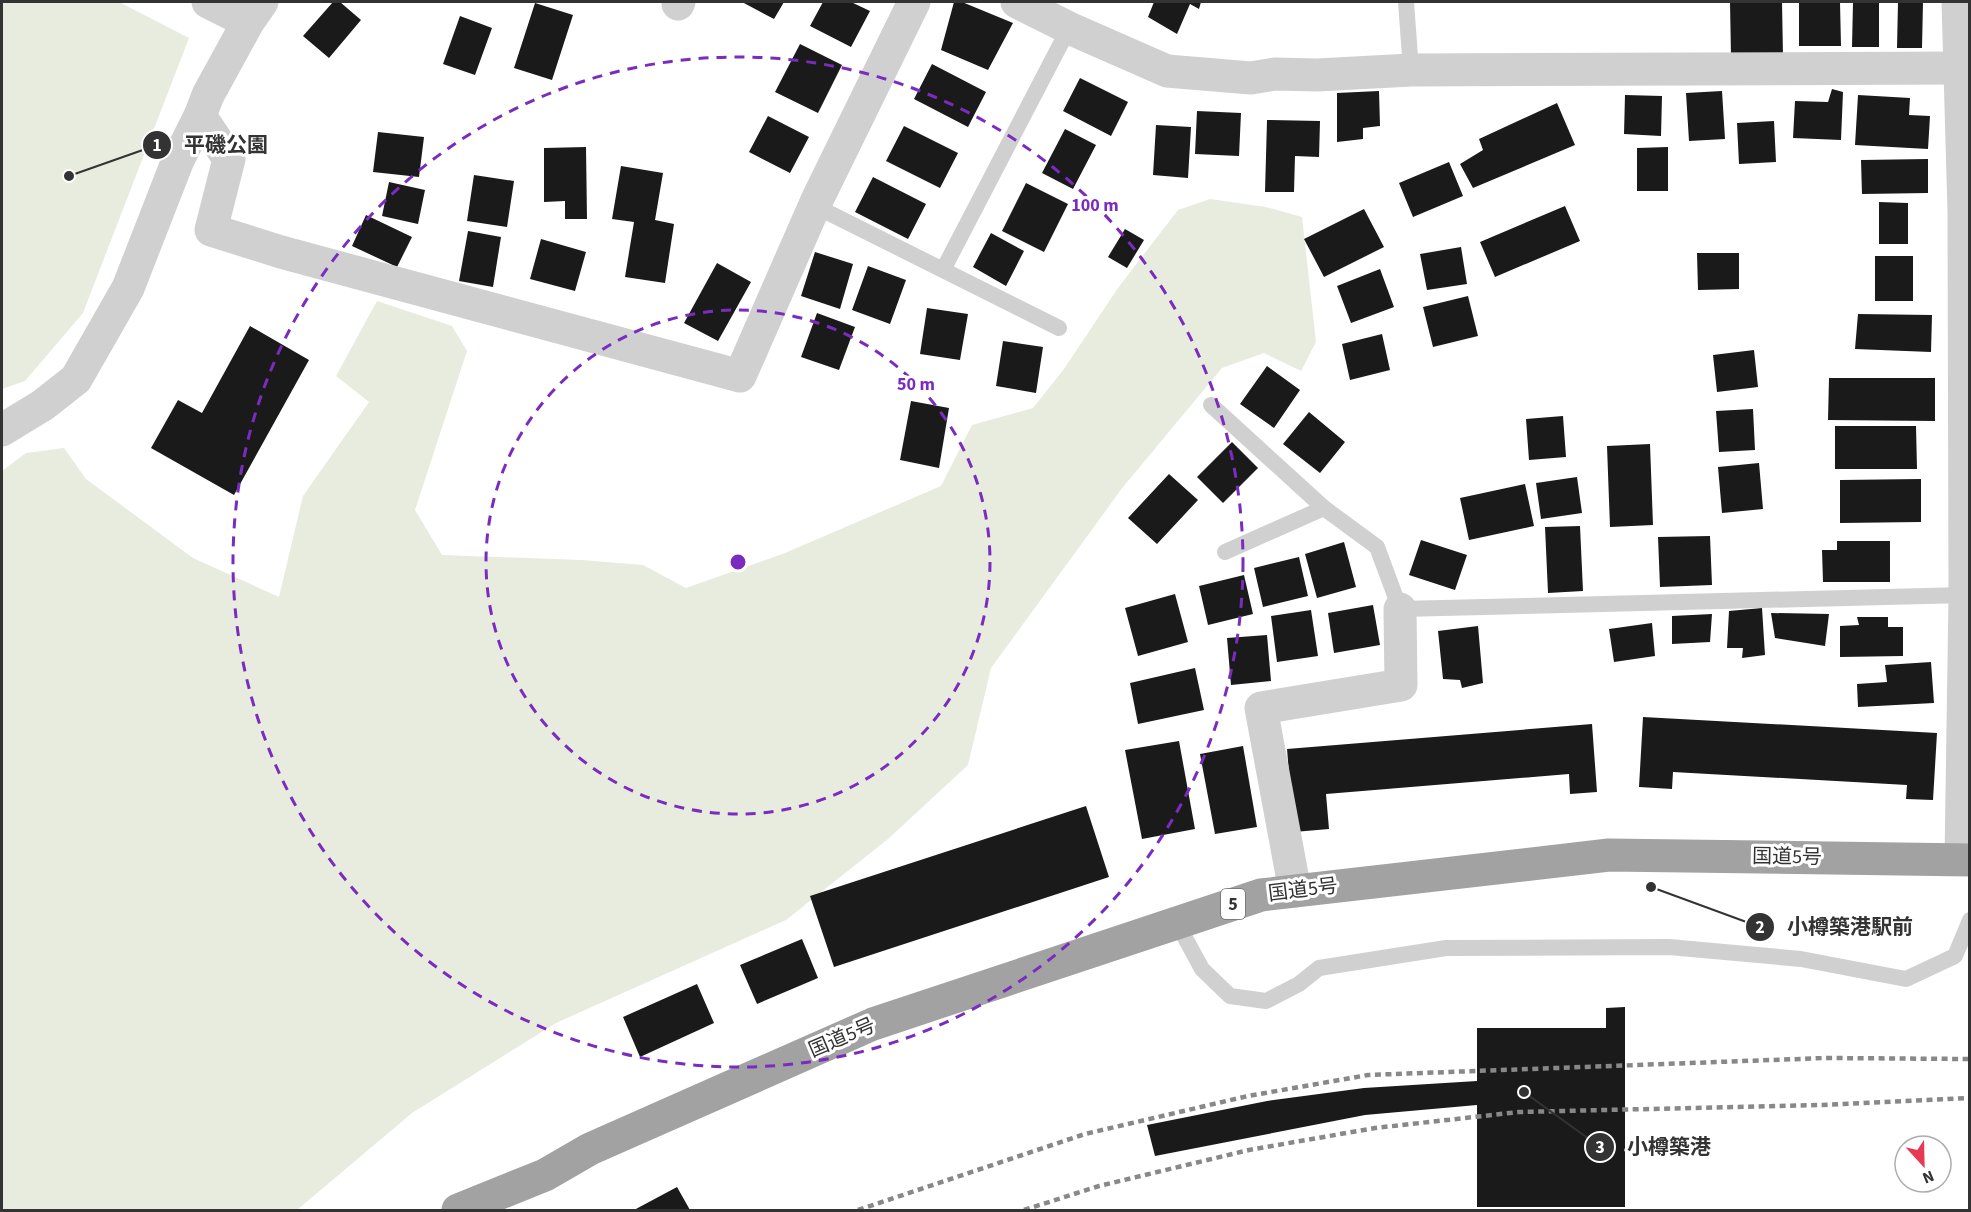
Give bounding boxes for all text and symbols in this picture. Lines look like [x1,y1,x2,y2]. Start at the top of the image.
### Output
callout: 平磯公園 [142,125,280,164]
text: 平磯公園 [184,130,268,160]
text: 1 [152,133,162,158]
text: 100 m [1071,193,1119,218]
text: 50 m [897,372,935,397]
centre of rings [728,552,748,572]
street label: 国道5号 [1752,842,1822,872]
street label: 国道5号 [1267,872,1339,908]
road number: 5 [1221,889,1245,919]
callout: 小樽築港駅前 [1745,907,1925,946]
text: 小樽築港駅前 [1787,912,1913,942]
text: 2 [1755,915,1765,940]
street label: 国道5号 [804,1011,880,1065]
callout: 小樽築港 [1585,1127,1723,1166]
text: 小樽築港 [1627,1132,1711,1162]
north arrow [1893,1134,1953,1194]
text: 3 [1595,1135,1605,1160]
text: N [1919,1165,1937,1189]

